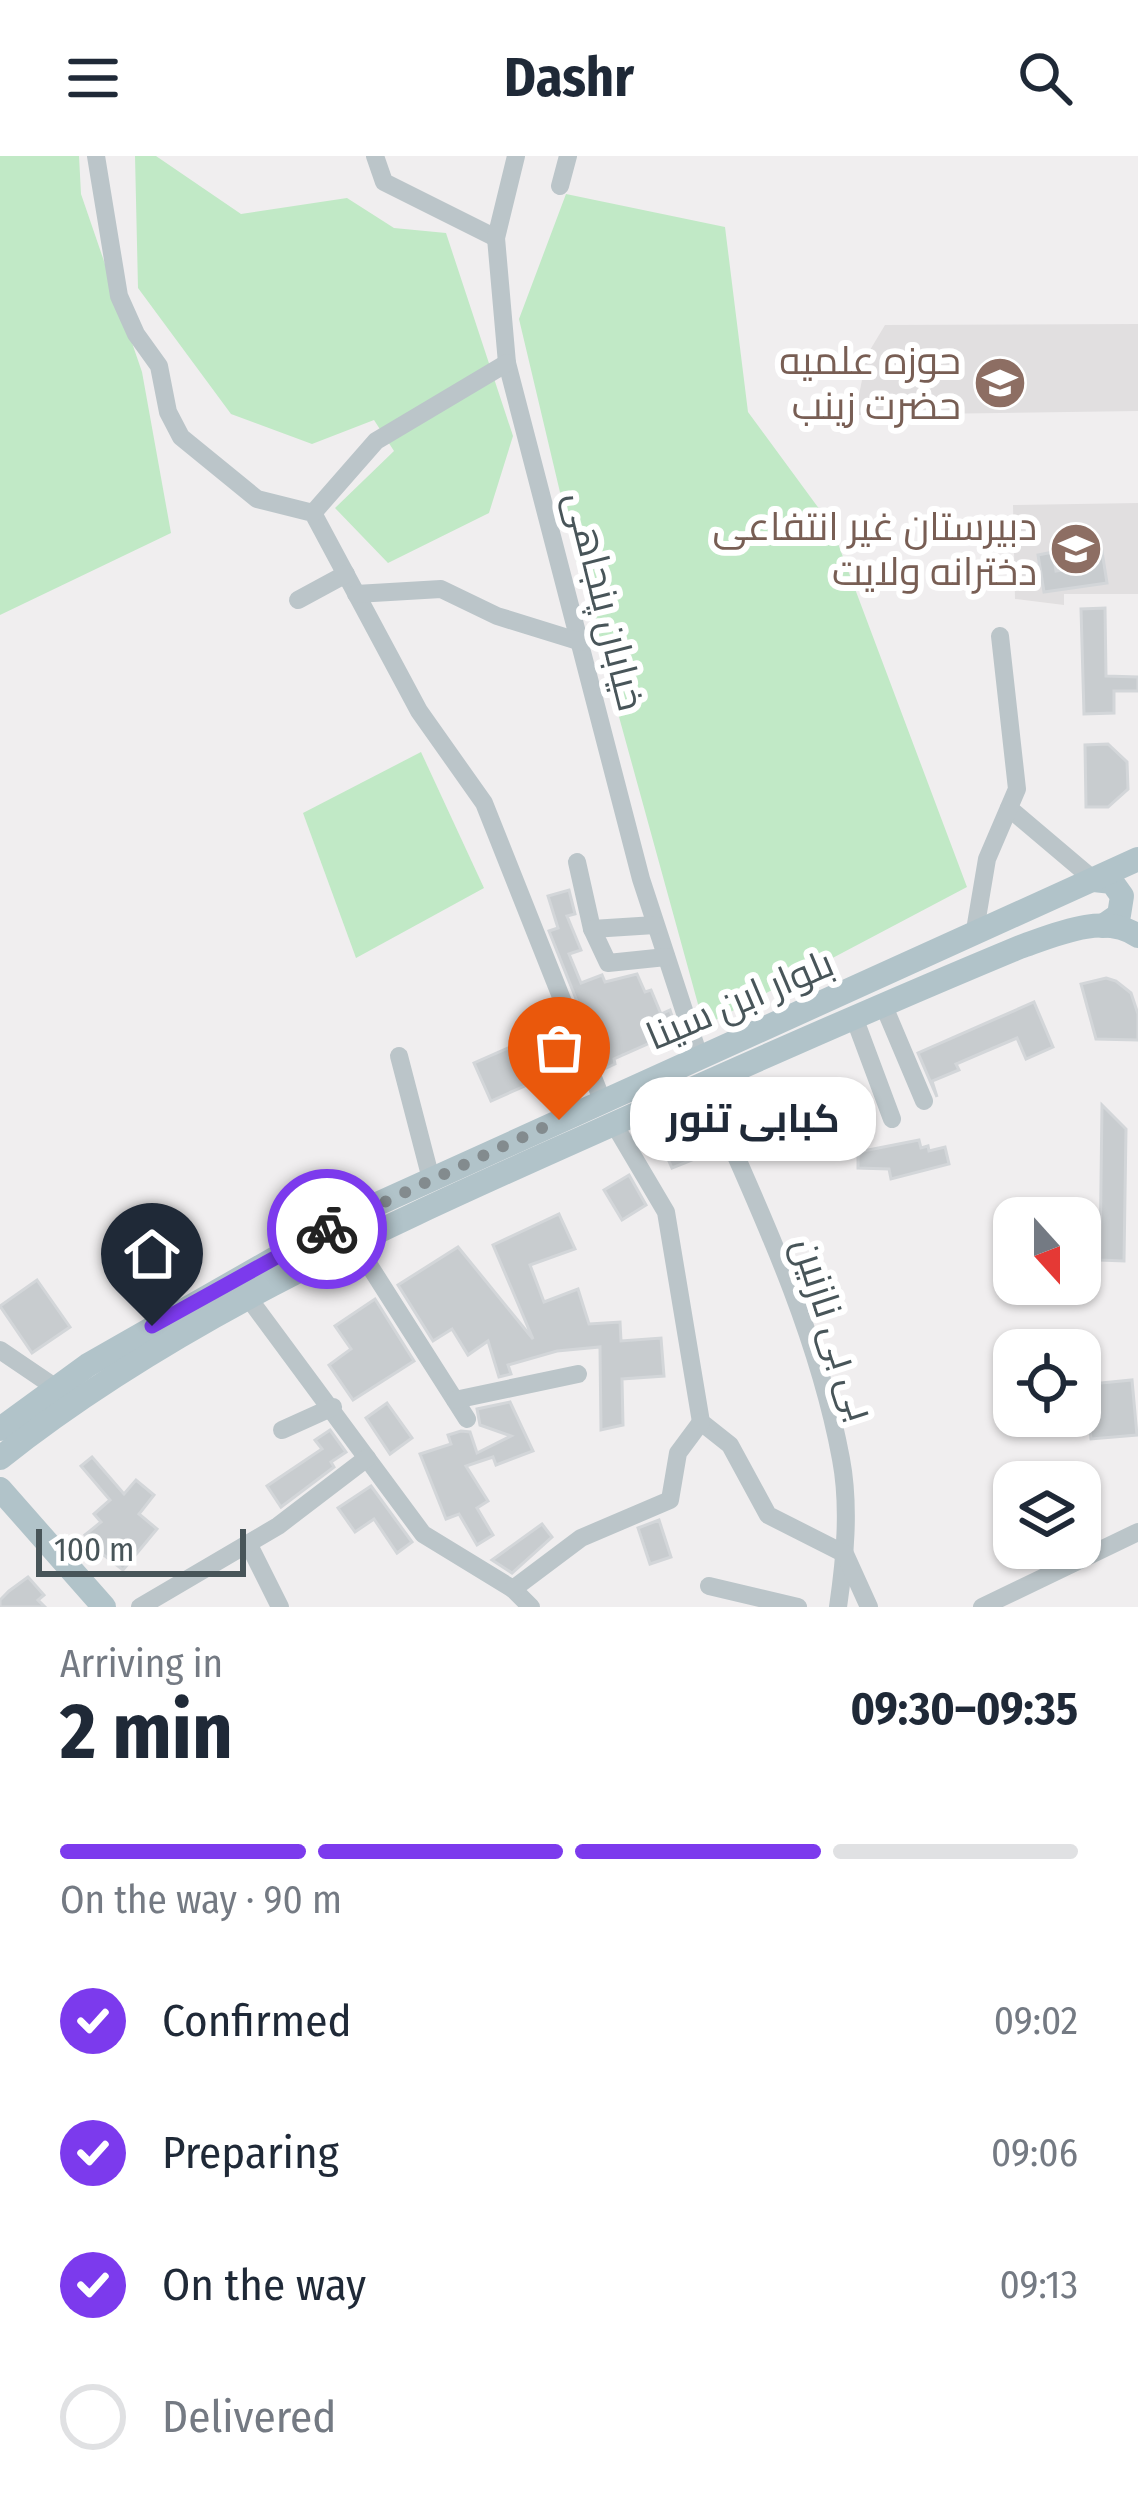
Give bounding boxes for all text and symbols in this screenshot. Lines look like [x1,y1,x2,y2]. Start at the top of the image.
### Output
icon: menu [60,45,126,111]
icon: search [1012,45,1078,111]
text: Dashr [504,46,634,110]
place label: حوزه علمیه حضرت زینب [779,338,961,429]
school or university icon: حوزه علمیه حضرت زینب [972,355,1028,411]
street label: خیابان پنجاهی [554,487,654,716]
place label: دبیرستان غیر انتفاعی دخترانه ولایت [712,504,1037,595]
school or university icon: دبیرستان غیر انتفاعی دخترانه ولایت [1048,521,1104,577]
street label: بلوار ابن سینا [639,940,841,1060]
pin [508,997,610,1120]
icon: bag [526,1015,592,1081]
callout: کبابی تنور [631,1078,877,1162]
text: کبابی تنور [666,1096,840,1142]
courier [267,1169,387,1289]
icon: bike [294,1196,360,1262]
north arrow [993,1197,1101,1305]
map controls [993,1197,1101,1569]
pin [101,1203,203,1326]
icon: home [119,1221,185,1287]
street label: بی بی نازنین [783,1232,885,1426]
button: locate [993,1329,1101,1437]
button: layers [993,1461,1101,1569]
scale bar [36,1523,246,1576]
text: 100 m [54,1530,134,1570]
text: Arriving in [60,1641,223,1687]
text: 09:30–09:35 [850,1682,1078,1736]
text: 2 min [60,1685,233,1779]
text: On the way · 90 m [60,1877,342,1923]
icon: check [60,1988,126,2054]
text: Confirmed [162,1994,352,2048]
text: 09:02 [994,1998,1078,2044]
icon: check [60,2120,126,2186]
text: Preparing [162,2126,339,2180]
text: 09:06 [991,2130,1078,2176]
icon: check [60,2252,126,2318]
text: On the way [162,2258,366,2312]
text: 09:13 [1000,2262,1078,2308]
text: Delivered [162,2390,336,2444]

